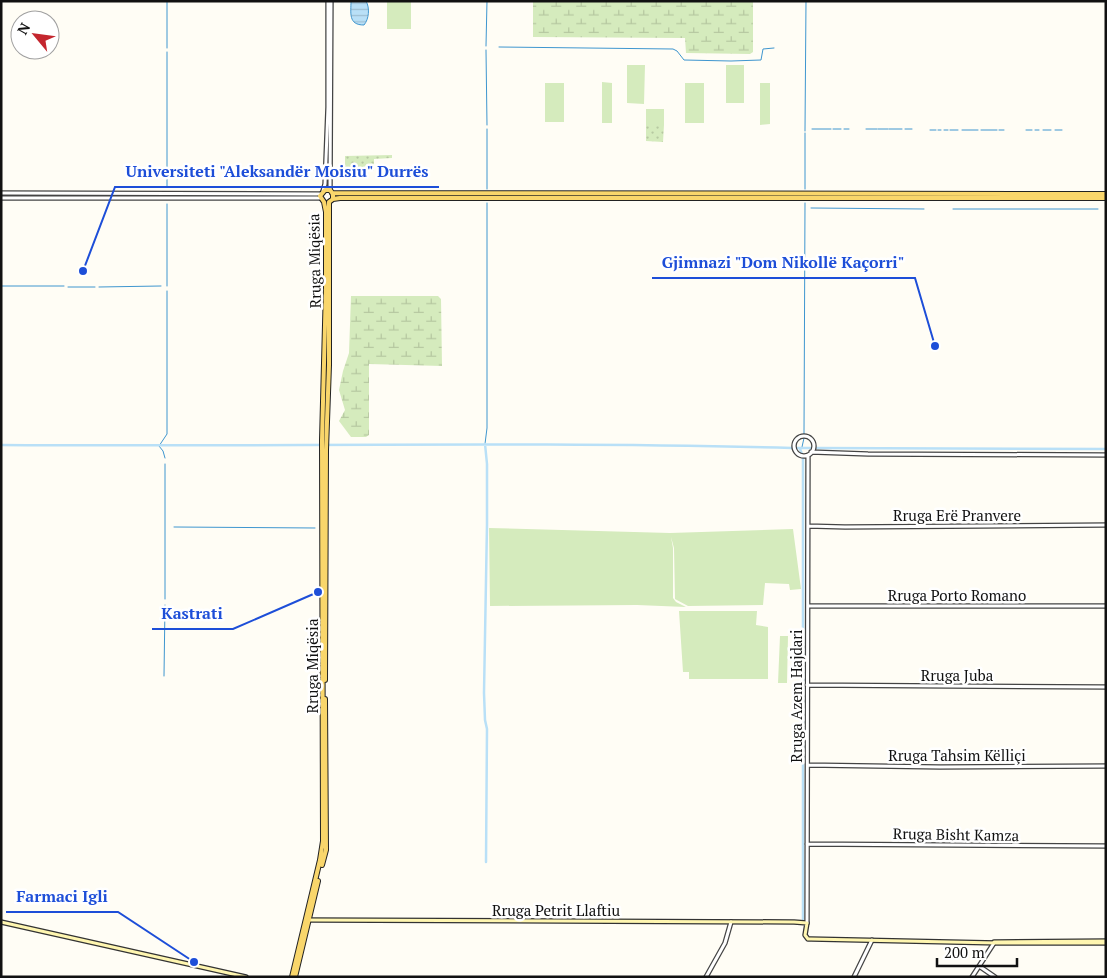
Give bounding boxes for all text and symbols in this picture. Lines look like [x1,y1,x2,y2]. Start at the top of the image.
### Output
north arrow [10,10,60,60]
text: N [12,19,34,38]
callout: Universiteti "Aleksandër Moisiu" Durrës [115,156,439,187]
text: Universiteti "Aleksandër Moisiu" Durrës [125,160,429,182]
street label: Rruga Miqësia [303,213,325,309]
callout: Gjimnazi "Dom Nikollë Kaçorri" [652,247,915,278]
text: Gjimnazi "Dom Nikollë Kaçorri" [662,251,904,273]
street label: Rruga Erë Pranvere [893,505,1021,525]
street label: Rruga Porto Romano [888,585,1026,605]
callout: Kastrati [152,598,233,629]
text: Kastrati [161,602,223,624]
street label: Rruga Miqësia [302,618,322,713]
street label: Rruga Azem Hajdari [786,629,806,763]
street label: Rruga Juba [921,665,994,685]
street label: Rruga Tahsim Këlliçi [888,745,1026,765]
street label: Rruga Bisht Kamza [893,823,1020,845]
callout: Farmaci Igli [6,881,118,912]
text: Farmaci Igli [16,885,108,907]
street label: Rruga Petrit Llaftiu [492,900,620,920]
scale bar [937,936,1017,968]
text: 200 m [944,942,985,962]

